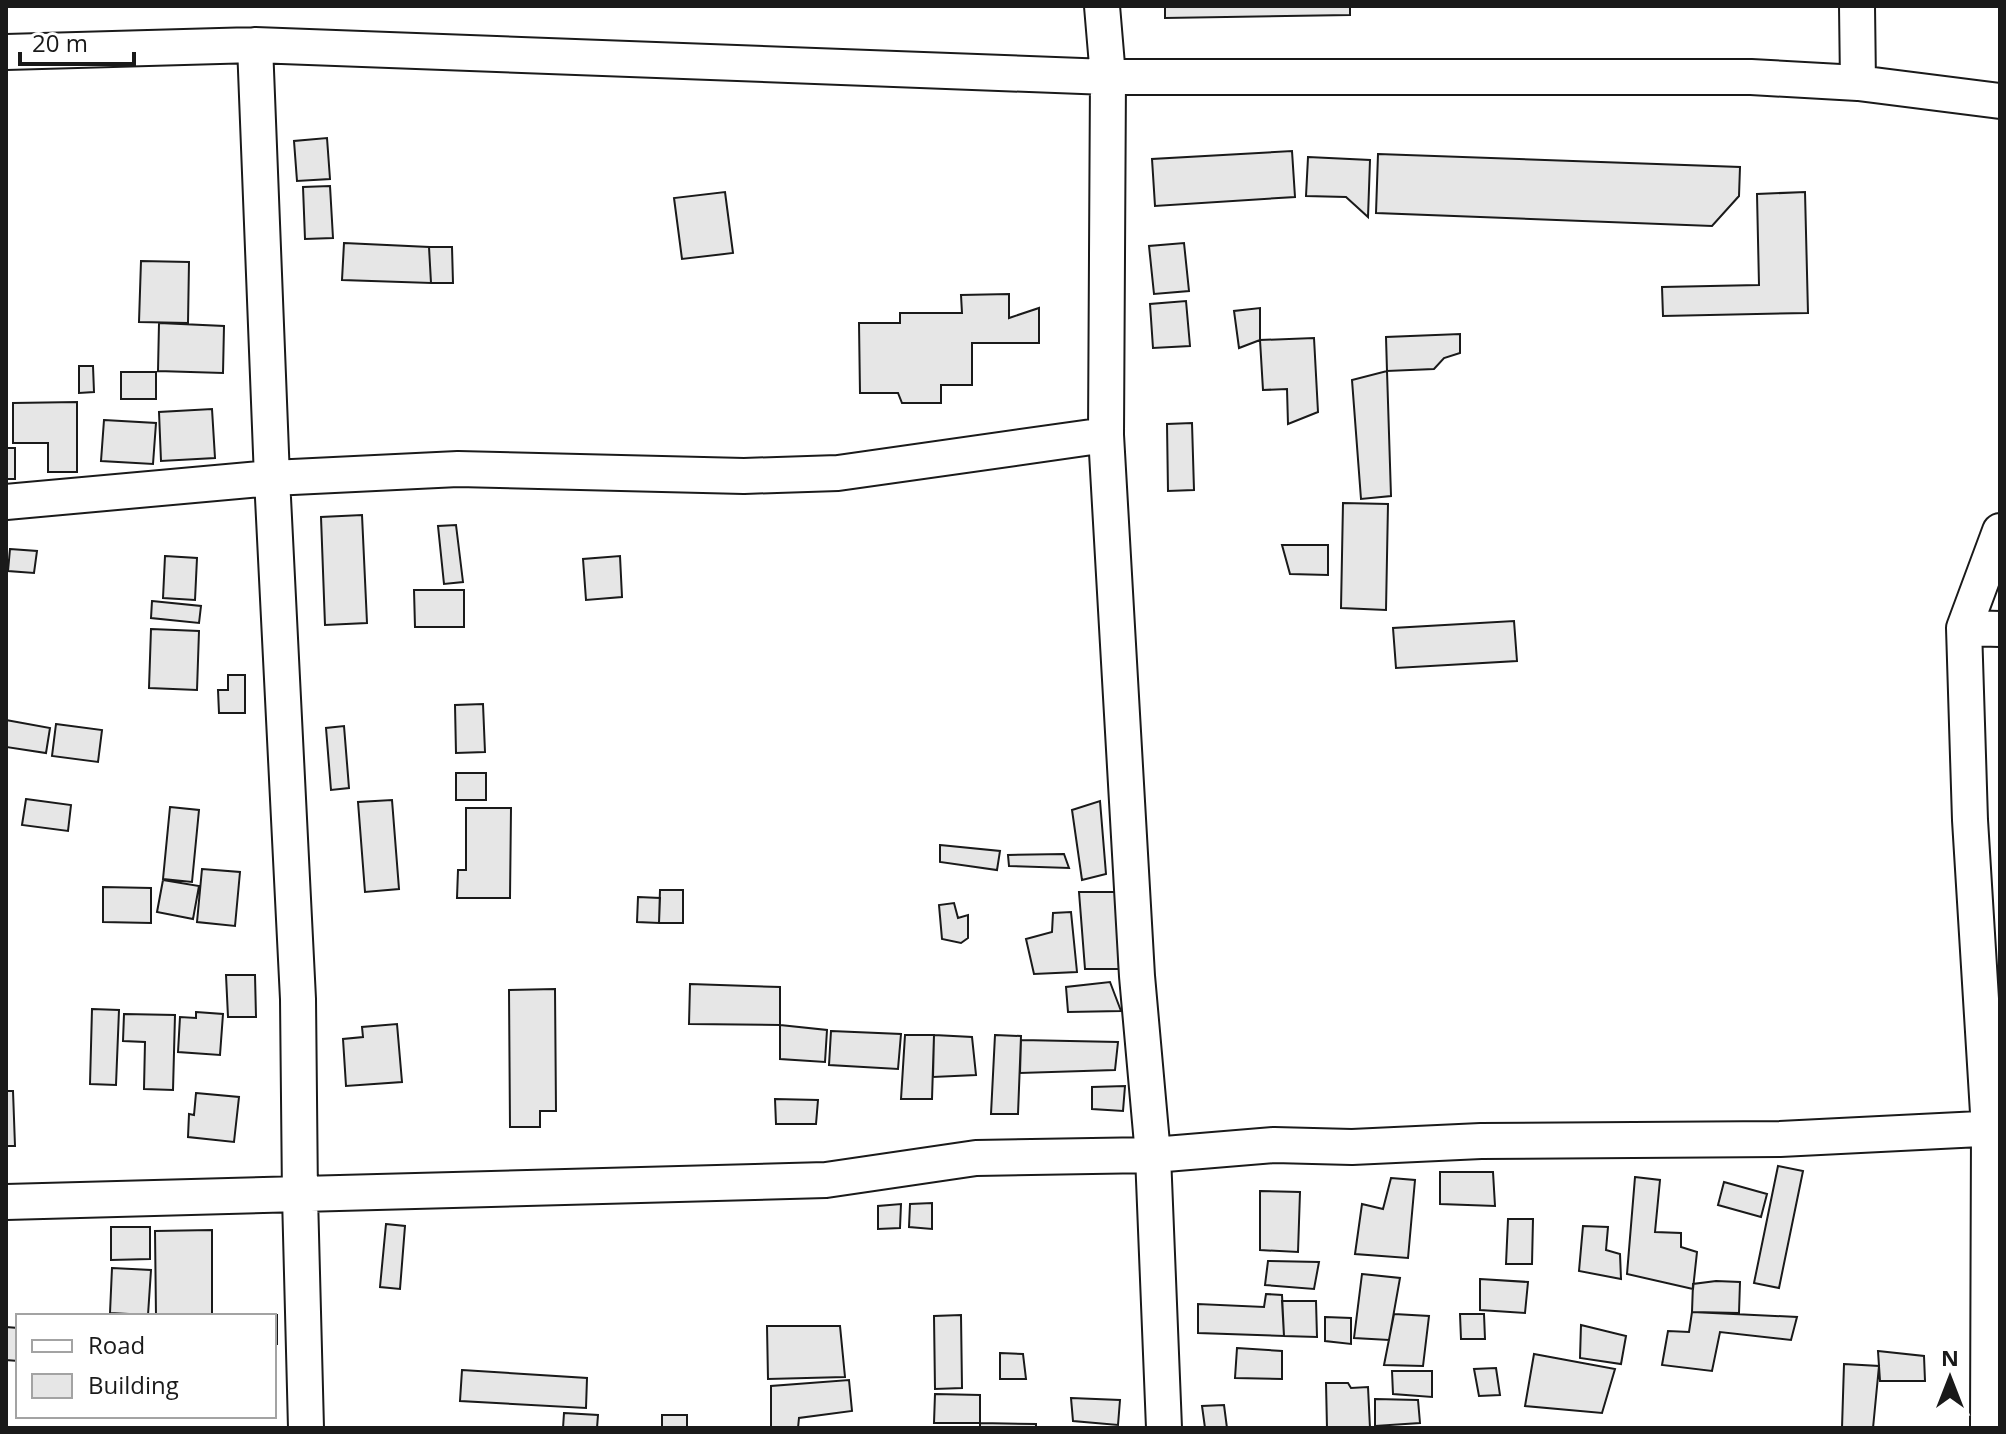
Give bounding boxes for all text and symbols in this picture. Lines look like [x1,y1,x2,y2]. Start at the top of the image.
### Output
scale bar [20,16,134,66]
text: 20 m [32,26,88,59]
legend [16,1314,276,1418]
text: Road [88,1328,145,1361]
north arrow [1910,1338,1990,1418]
text: N [1941,1342,1959,1372]
text: Building [88,1368,179,1401]

